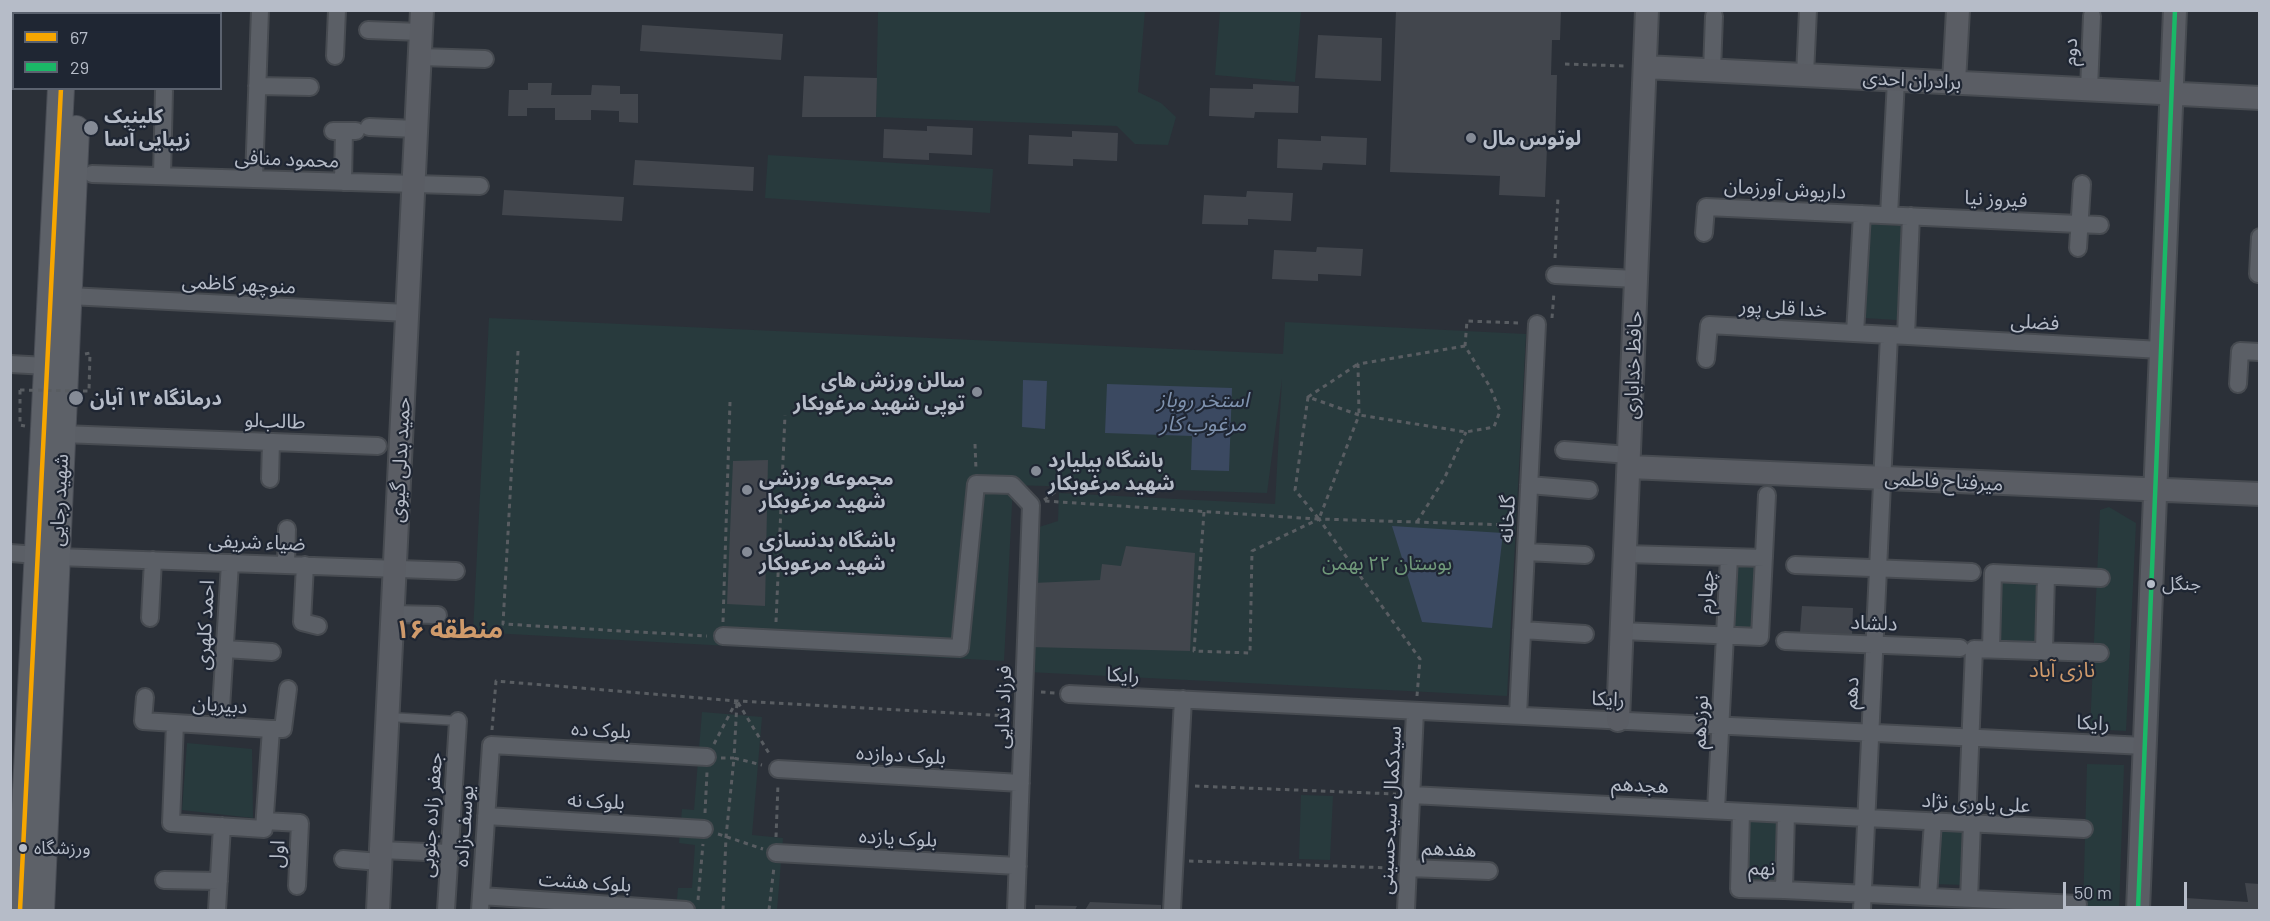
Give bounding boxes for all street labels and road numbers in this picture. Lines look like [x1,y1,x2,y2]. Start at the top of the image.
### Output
street label: دوم [2058,38,2082,66]
street label: برادران احدی [1862,65,1962,95]
street label: محمود منافی [234,145,340,173]
street label: داریوش آورزمان [1723,174,1847,204]
street label: فیروز نیا [1964,185,2028,213]
street label: منوچهر کاظمی [181,269,297,299]
street label: خدا قلی پور [1739,294,1827,322]
street label: فضلی [2010,309,2060,335]
street label: حافظ خدایاری [1619,310,1647,420]
street label: حمید بدلی گیوی [385,397,415,523]
street label: طالب‌لو [244,408,306,434]
street label: شهید رجایی [45,453,73,547]
street label: میرفتاح فاطمی [1884,466,2004,496]
street label: گلخانه [1494,494,1520,544]
street label: ضیاء شریفی [208,528,306,556]
street label: چهارم [1693,569,1719,615]
street label: احمد کلهری [191,579,219,671]
street label: دلشاد [1850,610,1898,636]
street label: رایکا [1106,662,1140,688]
street label: فرزاد ندایی [990,665,1016,749]
street label: دهم [1838,676,1864,710]
street label: رایکا [1591,686,1625,712]
street label: دبیریان [192,691,248,719]
street label: نوزدهم [1687,694,1713,750]
street label: رایکا [2076,710,2110,736]
street label: بلوک ده [570,716,632,744]
street label: سیدکمال سیدحسینی [1374,725,1406,895]
street label: بلوک دوازده [855,741,947,769]
street label: جعفر زاده جنوبی [415,752,447,878]
street label: هجدهم [1611,772,1669,798]
street label: یوسف‌زاده [449,784,479,868]
street label: بلوک نه [567,788,625,814]
street label: علی یاوری نژاد [1921,788,2031,818]
street label: بلوک یازده [858,824,938,852]
street label: هفدهم [1421,836,1477,862]
street label: اول [264,840,290,868]
street label: نهم [1748,855,1776,881]
street label: بلوک هشت [538,867,632,897]

